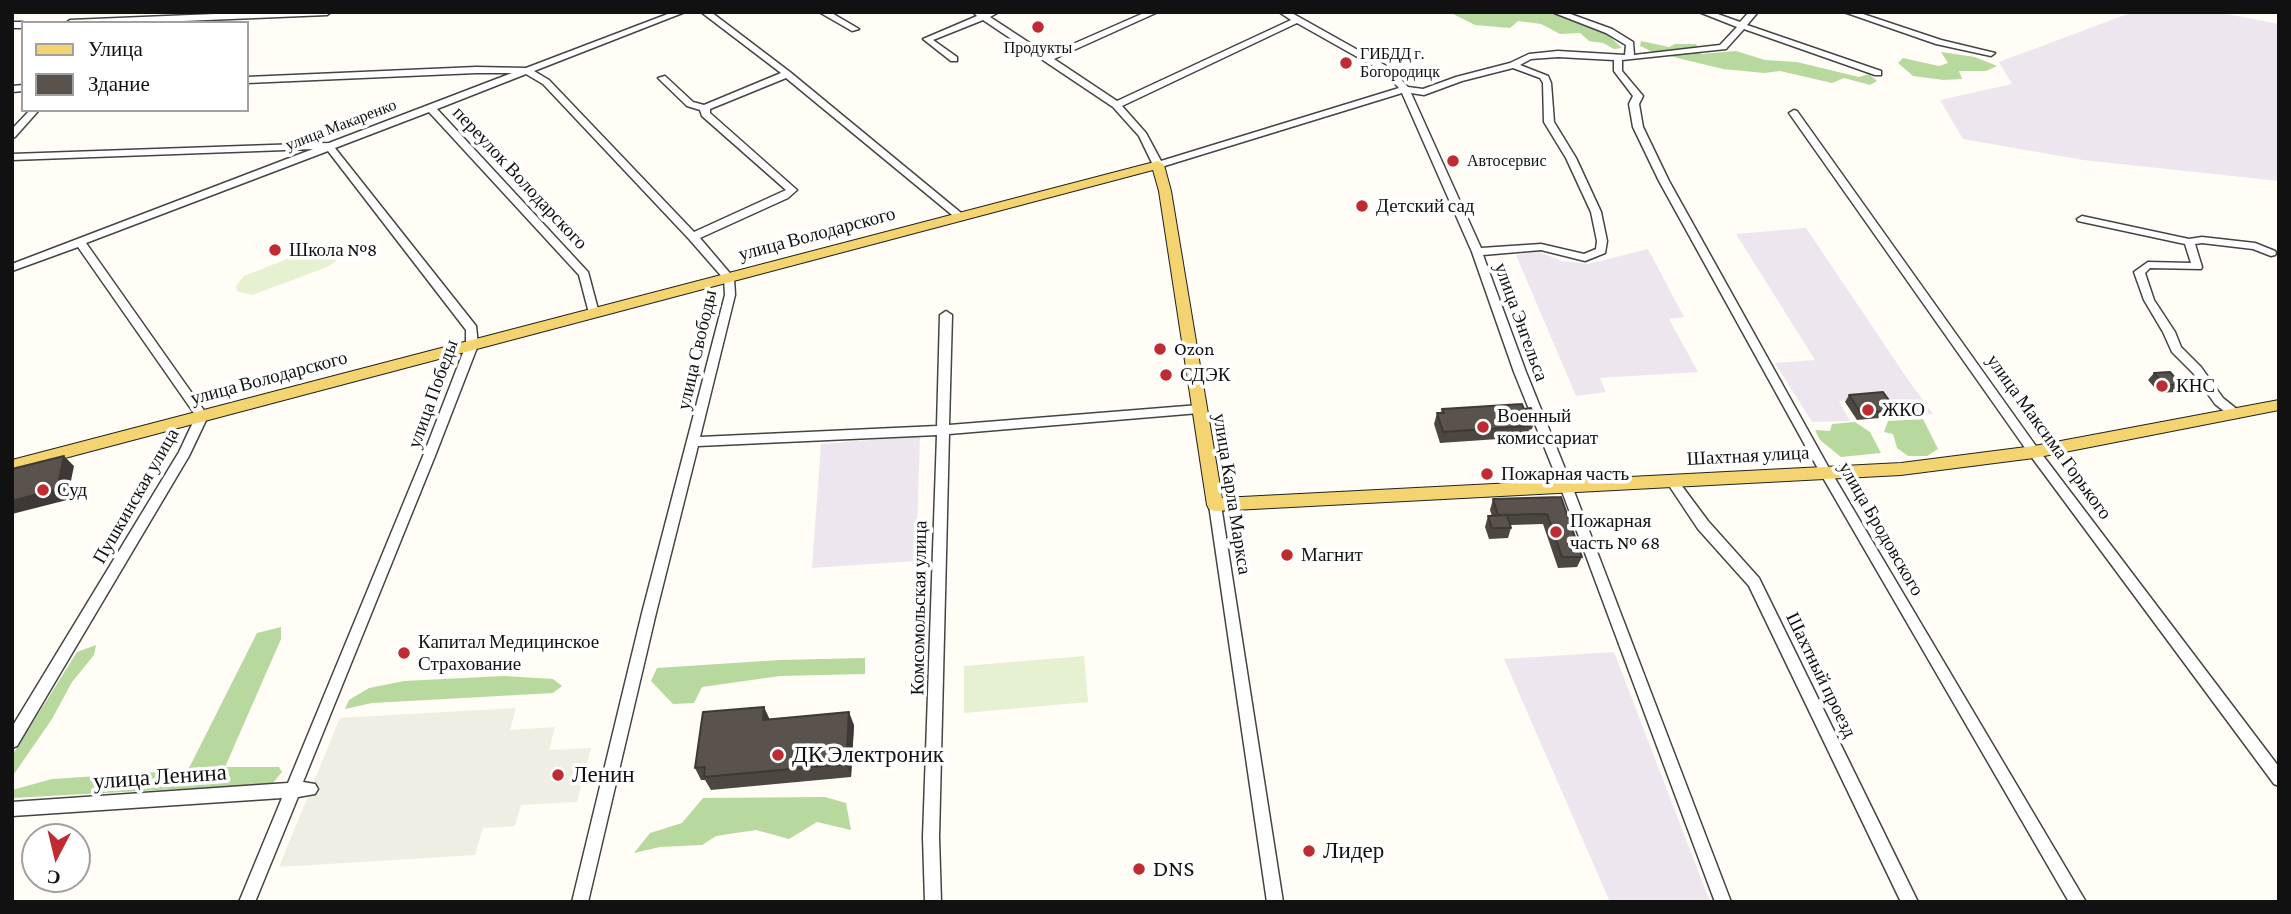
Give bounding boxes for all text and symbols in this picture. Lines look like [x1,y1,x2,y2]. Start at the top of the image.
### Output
marker: Продукты [1030,19,1046,35]
legend [21,21,248,112]
text: Улица [88,37,143,61]
place label: Продукты [1004,38,1072,58]
place label: ГИБДД г. Богородицк [1360,44,1440,82]
marker: ГИБДД г. Богородицк [1338,55,1354,71]
text: Здание [88,72,150,96]
street label: улица Макаренко [283,95,399,155]
street label: переулок Володарского [448,102,592,254]
place label: Автосервис [1467,151,1547,171]
marker: Автосервис [1445,153,1461,169]
place label: Детский сад [1376,195,1474,217]
marker: Детский сад [1354,198,1370,214]
street label: улица Володарского [736,202,898,266]
place label: Школа №8 [289,239,377,261]
marker: Школа №8 [267,242,283,258]
street label: улица Энгельса [1489,260,1553,384]
street label: улица Свободы [672,288,722,412]
street label: улица Победы [403,337,463,451]
place label: Ozon [1174,338,1214,360]
marker: Ozon [1152,341,1168,357]
street label: улица Володарского [188,346,350,410]
street label: улица Максима Горького [1981,350,2117,524]
place label: СДЭК [1180,364,1230,386]
marker: СДЭК [1158,367,1174,383]
place label: КНС [2176,375,2215,397]
marker: КНС [2154,378,2170,394]
place label: ЖКО [1882,399,1925,421]
marker: ЖКО [1860,402,1876,418]
place label: Военный комиссариат [1497,405,1598,449]
street label: улица Карла Маркса [1208,412,1256,576]
marker: Военный комиссариат [1475,419,1491,435]
street label: Пушкинская улица [88,424,184,568]
street label: Шахтная улица [1686,441,1810,471]
street label: улица Бродовского [1833,458,1929,600]
place label: Пожарная часть [1501,463,1629,485]
marker: Пожарная часть [1479,466,1495,482]
place label: Суд [57,479,87,501]
marker: Суд [35,482,51,498]
place label: Пожарная часть № 68 [1570,510,1660,554]
street label: Комсомольская улица [906,520,932,696]
marker: Пожарная часть № 68 [1548,524,1564,540]
place label: Магнит [1301,544,1363,566]
marker: Магнит [1279,547,1295,563]
street label: Шахтный проезд [1781,609,1861,741]
place label: Капитал Медицинское Страхование [418,631,599,675]
marker: Капитал Медицинское Страхование [396,645,412,661]
place label: ДК Электроник [792,741,944,769]
marker: ДК Электроник [770,747,786,763]
street label: улица Ленина [92,759,228,795]
place label: Ленин [572,761,635,789]
marker: Ленин [550,767,566,783]
north arrow [21,823,91,893]
place label: Лидер [1323,837,1384,865]
marker: Лидер [1301,843,1317,859]
place label: DNS [1153,855,1194,883]
marker: DNS [1131,861,1147,877]
text: С [46,866,62,889]

